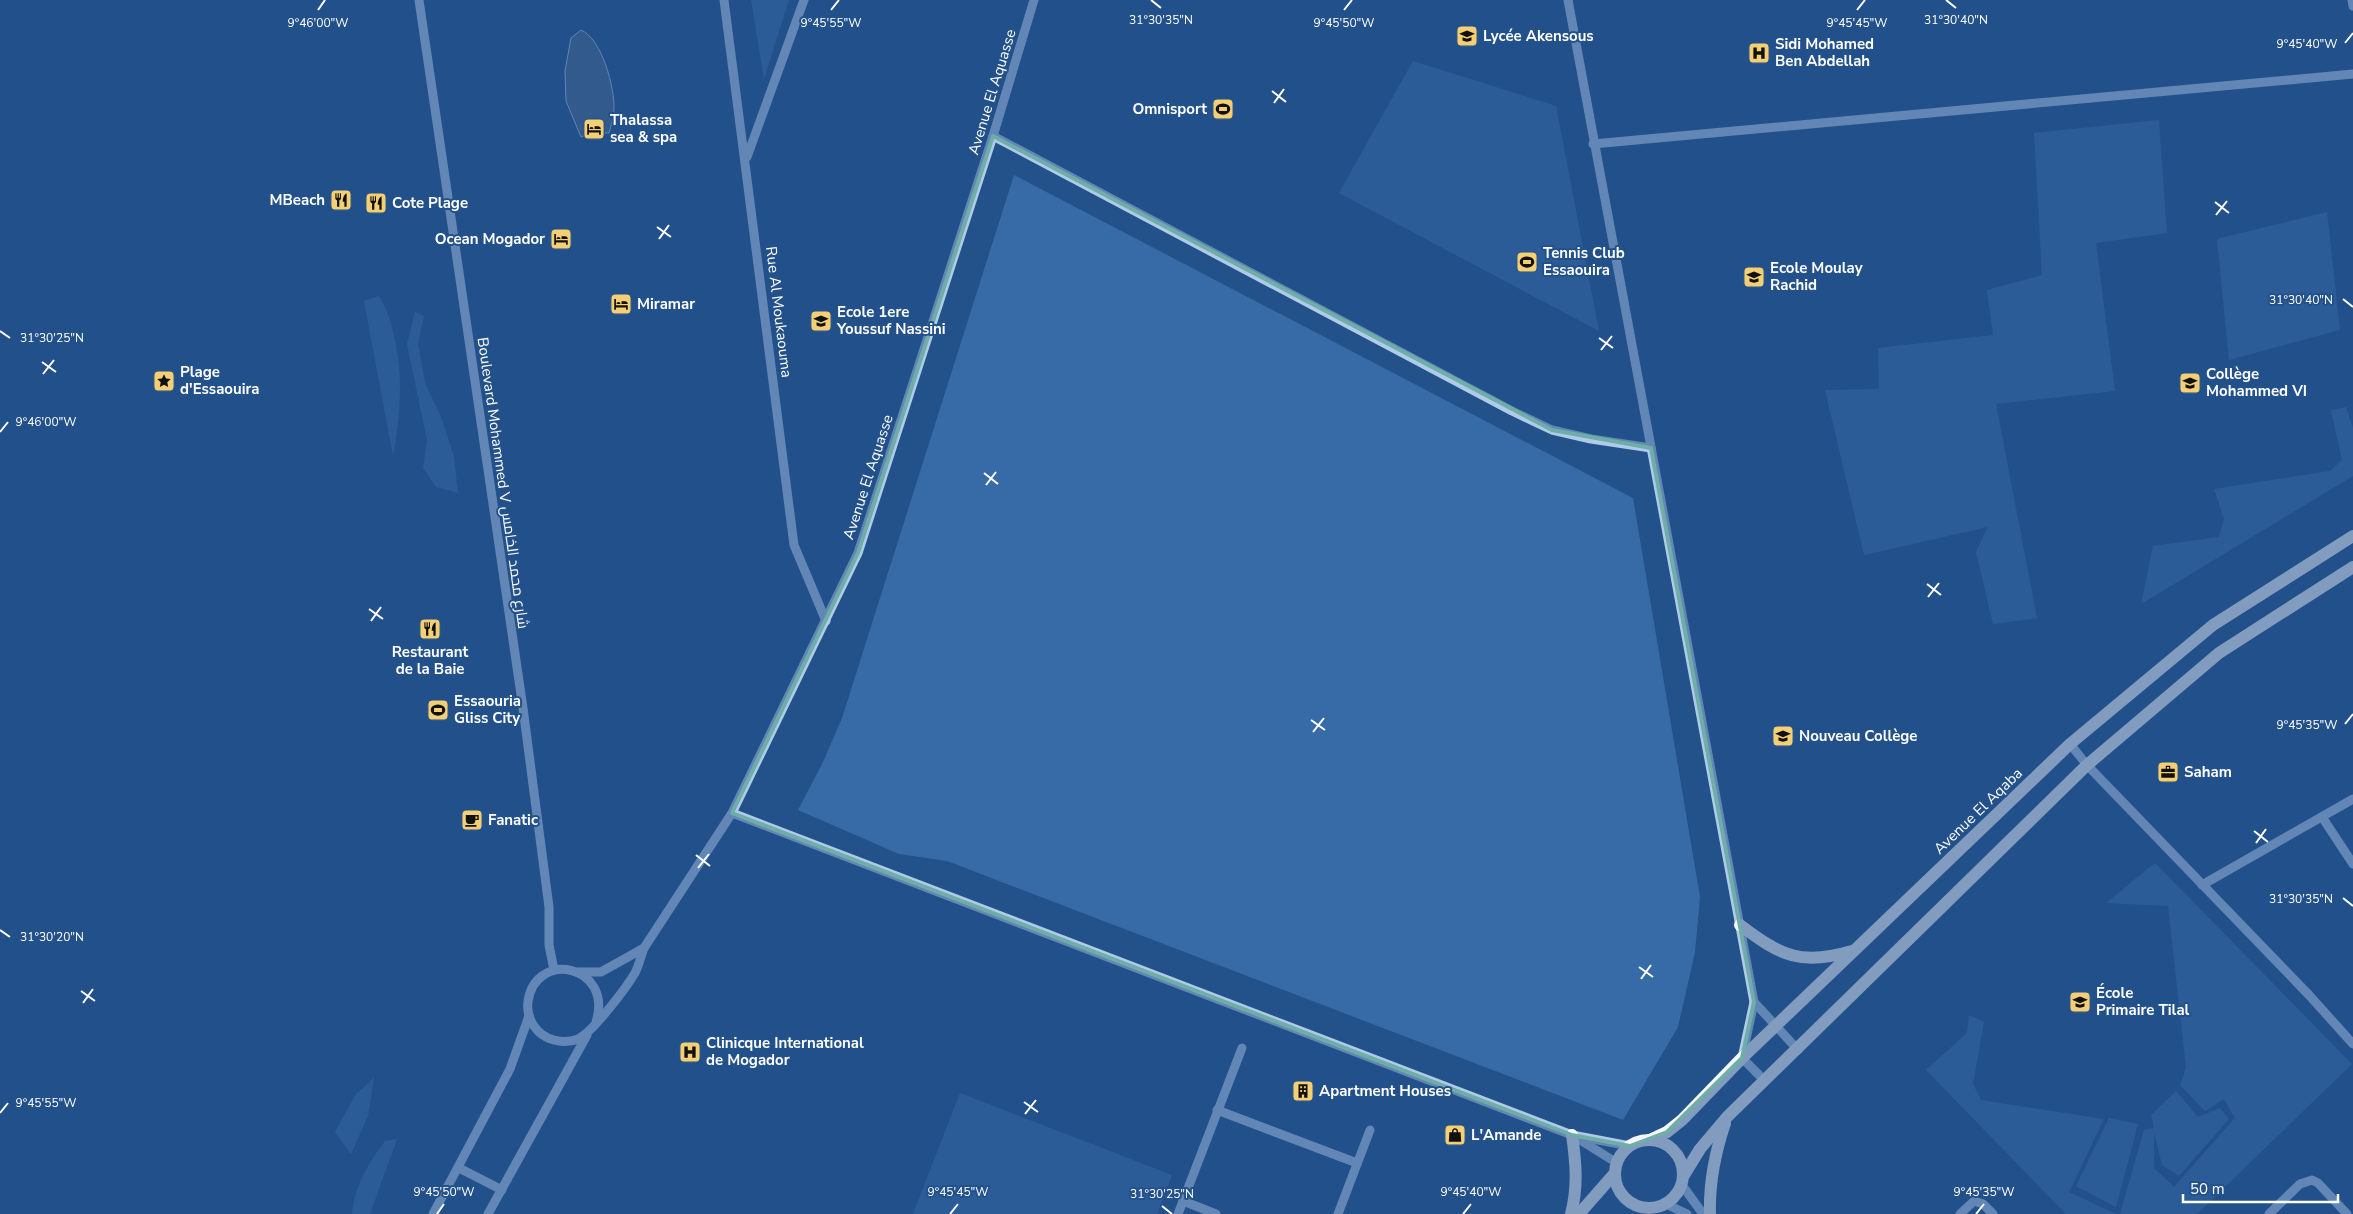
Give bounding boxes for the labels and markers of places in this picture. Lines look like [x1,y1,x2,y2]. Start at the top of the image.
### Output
school or university icon: Lycée Akensous [1455,24,1479,48]
place label: Lycée Akensous [1483,26,1594,46]
place label: Sidi Mohamed Ben Abdellah [1775,34,1874,71]
hospital icon: Sidi Mohamed Ben Abdellah [1747,41,1771,65]
sports icon: Omnisport [1211,97,1235,121]
place label: Omnisport [1132,99,1207,119]
place label: Thalassa sea & spa [610,110,677,147]
hotel icon: Thalassa sea & spa [582,117,606,141]
restaurant icon: MBeach [329,188,353,212]
place label: MBeach [269,190,325,210]
restaurant icon: Cote Plage [364,191,388,215]
place label: Cote Plage [392,193,468,213]
hotel icon: Ocean Mogador [549,227,573,251]
place label: Ocean Mogador [435,229,545,249]
place label: Tennis Club Essaouira [1543,243,1625,280]
sports icon: Tennis Club Essaouira [1515,250,1539,274]
place label: Ecole Moulay Rachid [1770,258,1863,295]
school or university icon: Ecole Moulay Rachid [1742,265,1766,289]
hotel icon: Miramar [609,292,633,316]
place label: Miramar [637,294,695,314]
place label: Ecole 1ere Youssuf Nassini [836,302,946,339]
school or university icon: Ecole 1ere Youssuf Nassini [809,309,833,333]
place label: Plage d'Essaouira [180,362,260,399]
place label: Collège Mohammed VI [2206,364,2307,401]
place icon: Plage d'Essaouira [152,369,176,393]
school or university icon: Collège Mohammed VI [2178,371,2202,395]
restaurant icon: Restaurant de la Baie [418,617,442,641]
place label: Restaurant de la Baie [392,642,469,679]
place label: Essaouria Gliss City [454,691,521,728]
sports icon: Essaouria Gliss City [426,698,450,722]
school or university icon: Nouveau Collège [1771,724,1795,748]
place label: Nouveau Collège [1799,726,1918,746]
office icon: Saham [2156,760,2180,784]
place label: Saham [2184,762,2232,782]
cafe icon: Fanatic [460,808,484,832]
place label: Fanatic [488,810,538,830]
place label: École Primaire Tilal [2096,983,2190,1020]
school or university icon: École Primaire Tilal [2068,990,2092,1014]
place label: Clinicque International de Mogador [706,1033,864,1070]
hospital icon: Clinicque International de Mogador [678,1040,702,1064]
building icon: Apartment Houses [1291,1079,1315,1103]
place label: Apartment Houses [1319,1081,1451,1101]
shop icon: L'Amande [1443,1123,1467,1147]
place label: L'Amande [1471,1125,1542,1145]

